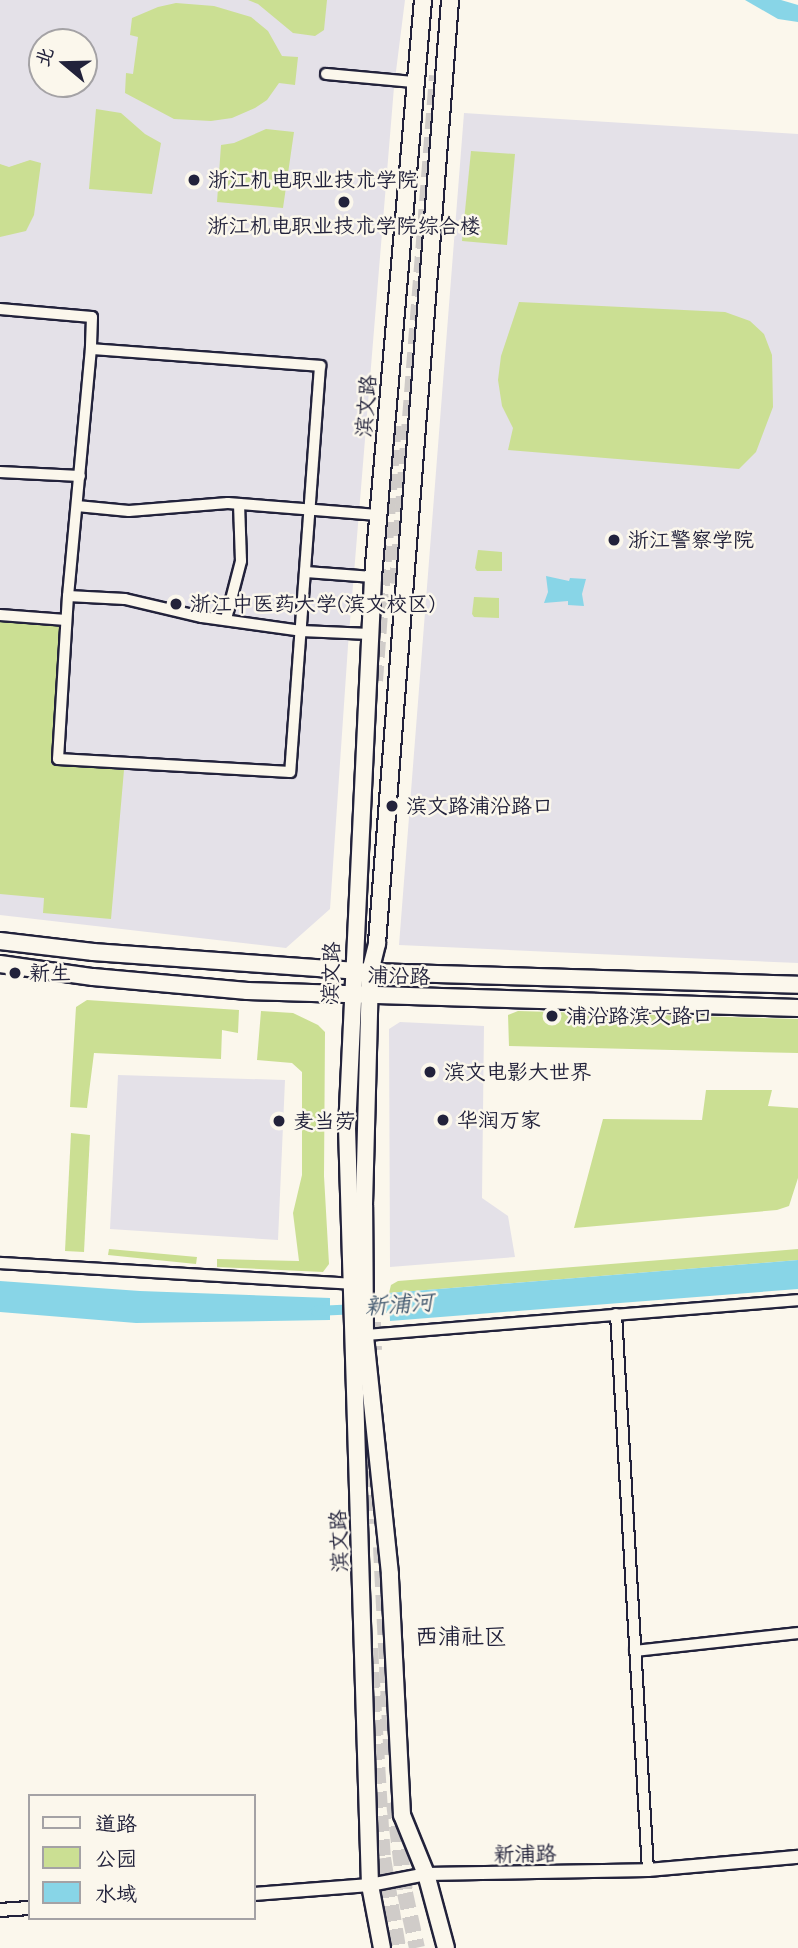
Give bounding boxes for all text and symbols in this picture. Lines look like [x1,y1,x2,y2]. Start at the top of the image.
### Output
north arrow [28,28,98,98]
text: 北 [32,44,59,69]
place label: 浙江机电职业技术学院 [208,167,418,193]
marker: 浙江机电职业技术学院 [186,172,202,188]
marker: 浙江机电职业技术学院综合楼 [336,194,352,210]
place label: 浙江机电职业技术学院综合楼 [208,213,480,239]
street label: 滨文路 [351,374,381,438]
place label: 浙江警察学院 [628,527,754,553]
marker: 浙江警察学院 [606,532,622,548]
place label: 浙江中医药大学(滨文校区) [190,591,436,617]
marker: 浙江中医药大学(滨文校区) [168,596,184,612]
place label: 滨文路浦沿路口 [406,793,553,819]
marker: 滨文路浦沿路口 [384,798,400,814]
street label: 滨文路 [317,941,345,1005]
place label: 新生 [29,960,71,986]
street label: 浦沿路 [367,962,431,990]
marker: 新生 [7,965,23,981]
place label: 浦沿路滨文路口 [566,1003,713,1029]
marker: 浦沿路滨文路口 [544,1008,560,1024]
place label: 滨文电影大世界 [444,1059,591,1085]
marker: 滨文电影大世界 [422,1064,438,1080]
place label: 华润万家 [457,1107,541,1133]
place label: 麦当劳 [293,1108,356,1134]
marker: 华润万家 [435,1112,451,1128]
marker: 麦当劳 [271,1113,287,1129]
water label: 新浦河 [364,1289,434,1321]
street label: 滨文路 [325,1509,353,1573]
district label: 西浦社区 [415,1623,507,1651]
legend [28,1794,256,1920]
text: 道路 [95,1812,137,1836]
street label: 新浦路 [493,1841,557,1867]
text: 公园 [95,1847,137,1871]
text: 水域 [95,1882,137,1906]

